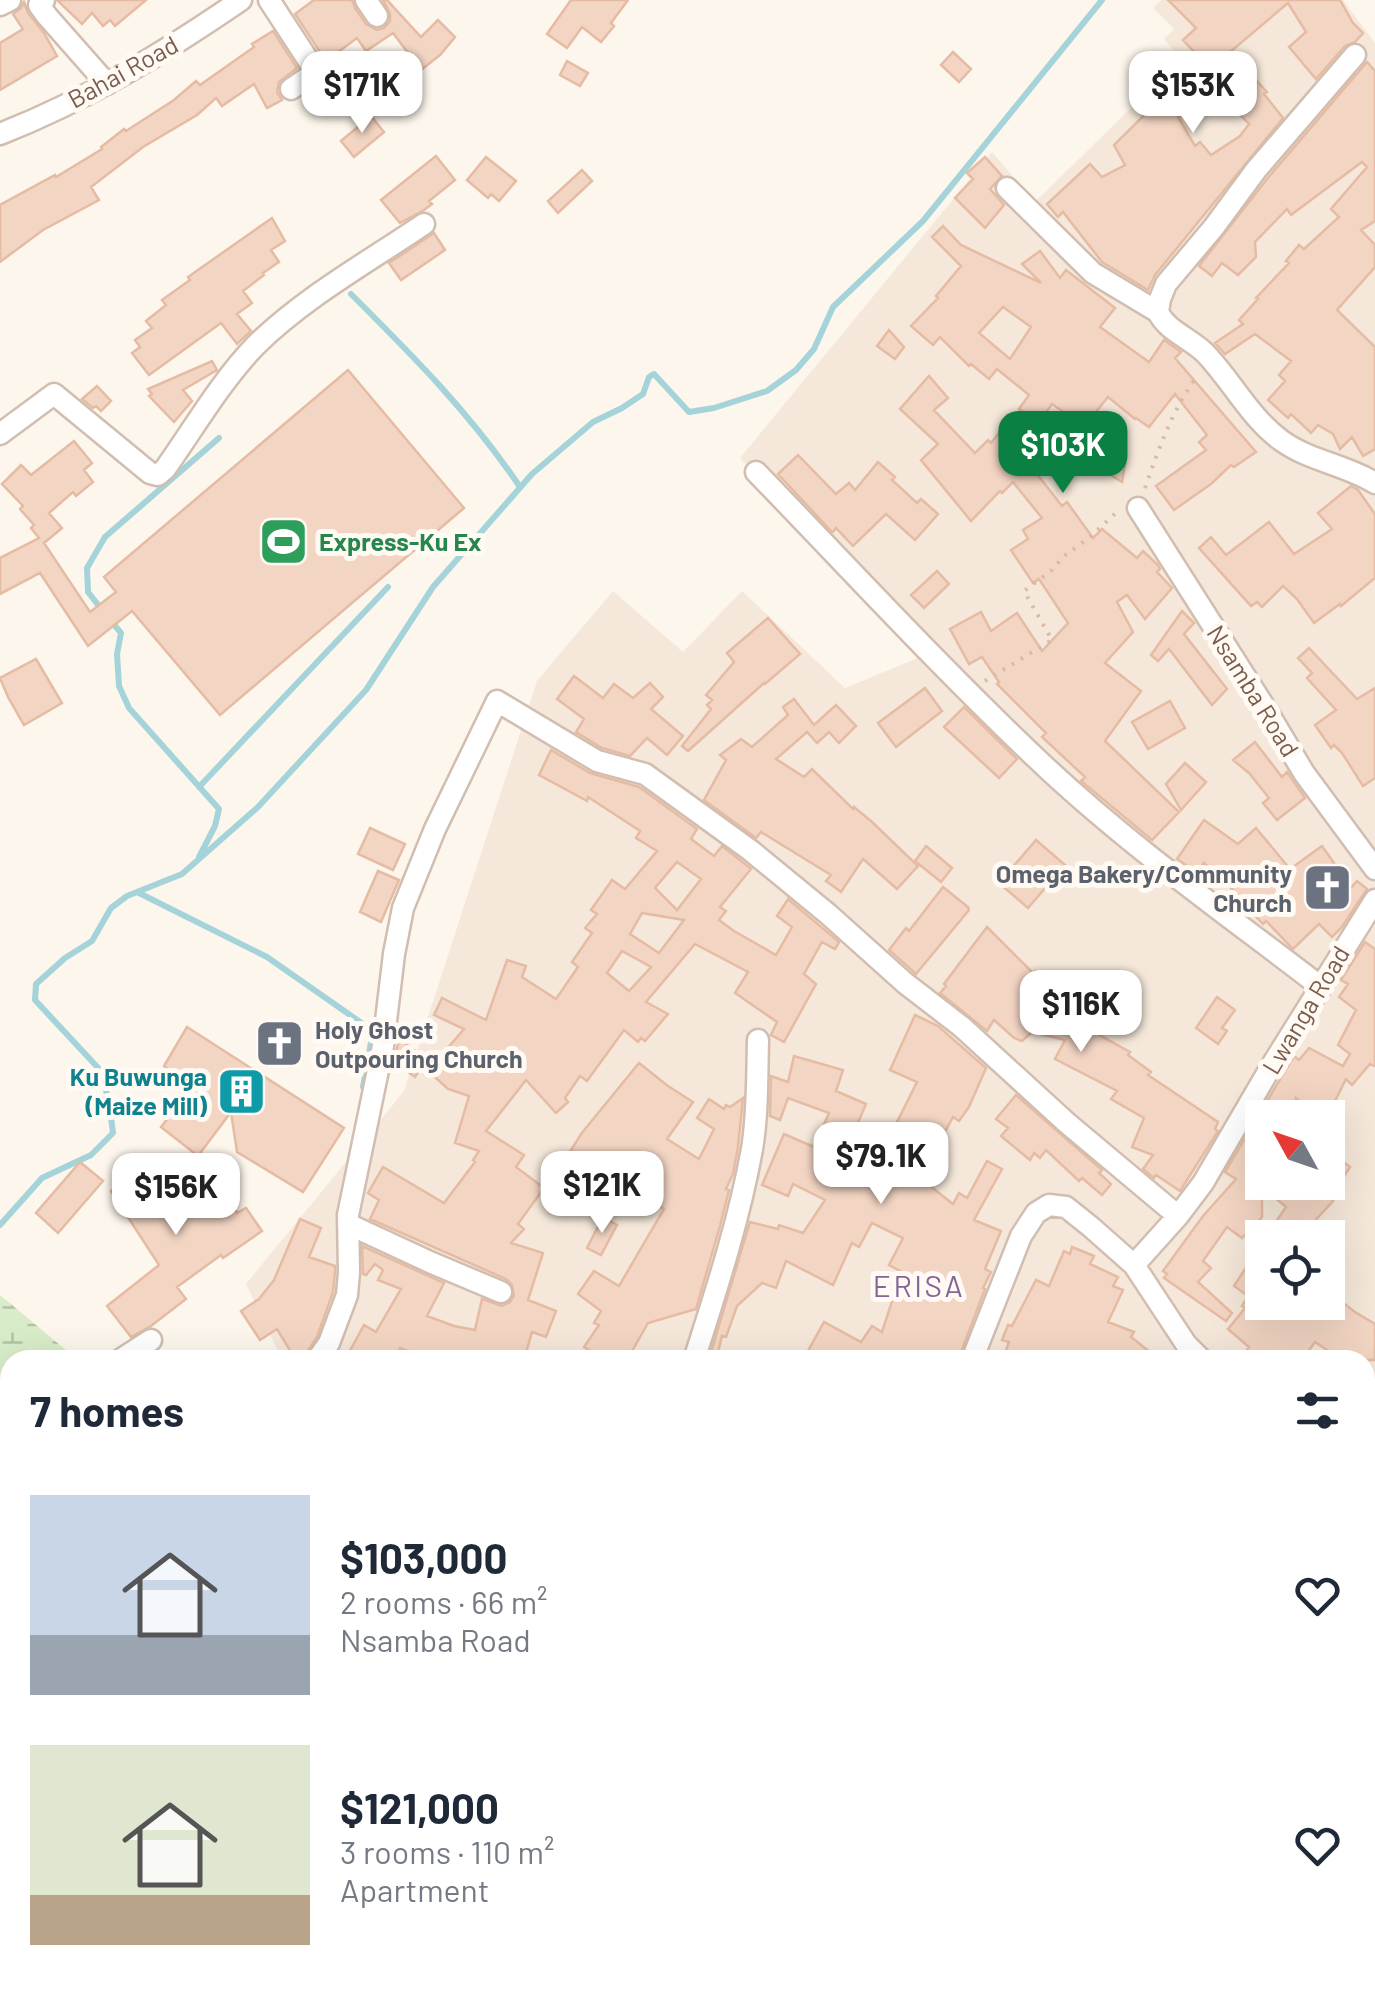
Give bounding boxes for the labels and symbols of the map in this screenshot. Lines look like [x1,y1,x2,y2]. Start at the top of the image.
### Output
street label: Bahai Road [62,29,183,114]
pin: $171K [292,51,432,136]
pin: $153K [1123,51,1263,136]
pin: $103K [993,411,1133,496]
sports icon: Express-Ku Ex [258,516,310,568]
place label: Express-Ku Ex [319,526,481,556]
street label: Nsamba Road [1202,619,1306,762]
place label: Omega Bakery/Community Church [996,858,1292,917]
church icon: Omega Bakery/Community Church [1301,862,1353,914]
street label: Lwanga Road [1255,940,1355,1079]
pin: $116K [1011,970,1151,1055]
place label: Holy Ghost Outpouring Church [315,1014,523,1073]
church icon: Holy Ghost Outpouring Church [254,1018,306,1070]
place label: Ku Buwunga (Maize Mill) [70,1061,207,1120]
building icon: Ku Buwunga (Maize Mill) [216,1065,268,1117]
north arrow [1245,1100,1345,1200]
pin: $79.1K [800,1122,962,1207]
pin: $121K [532,1151,672,1236]
pin: $156K [106,1153,246,1238]
district label: ERISA [873,1267,965,1303]

